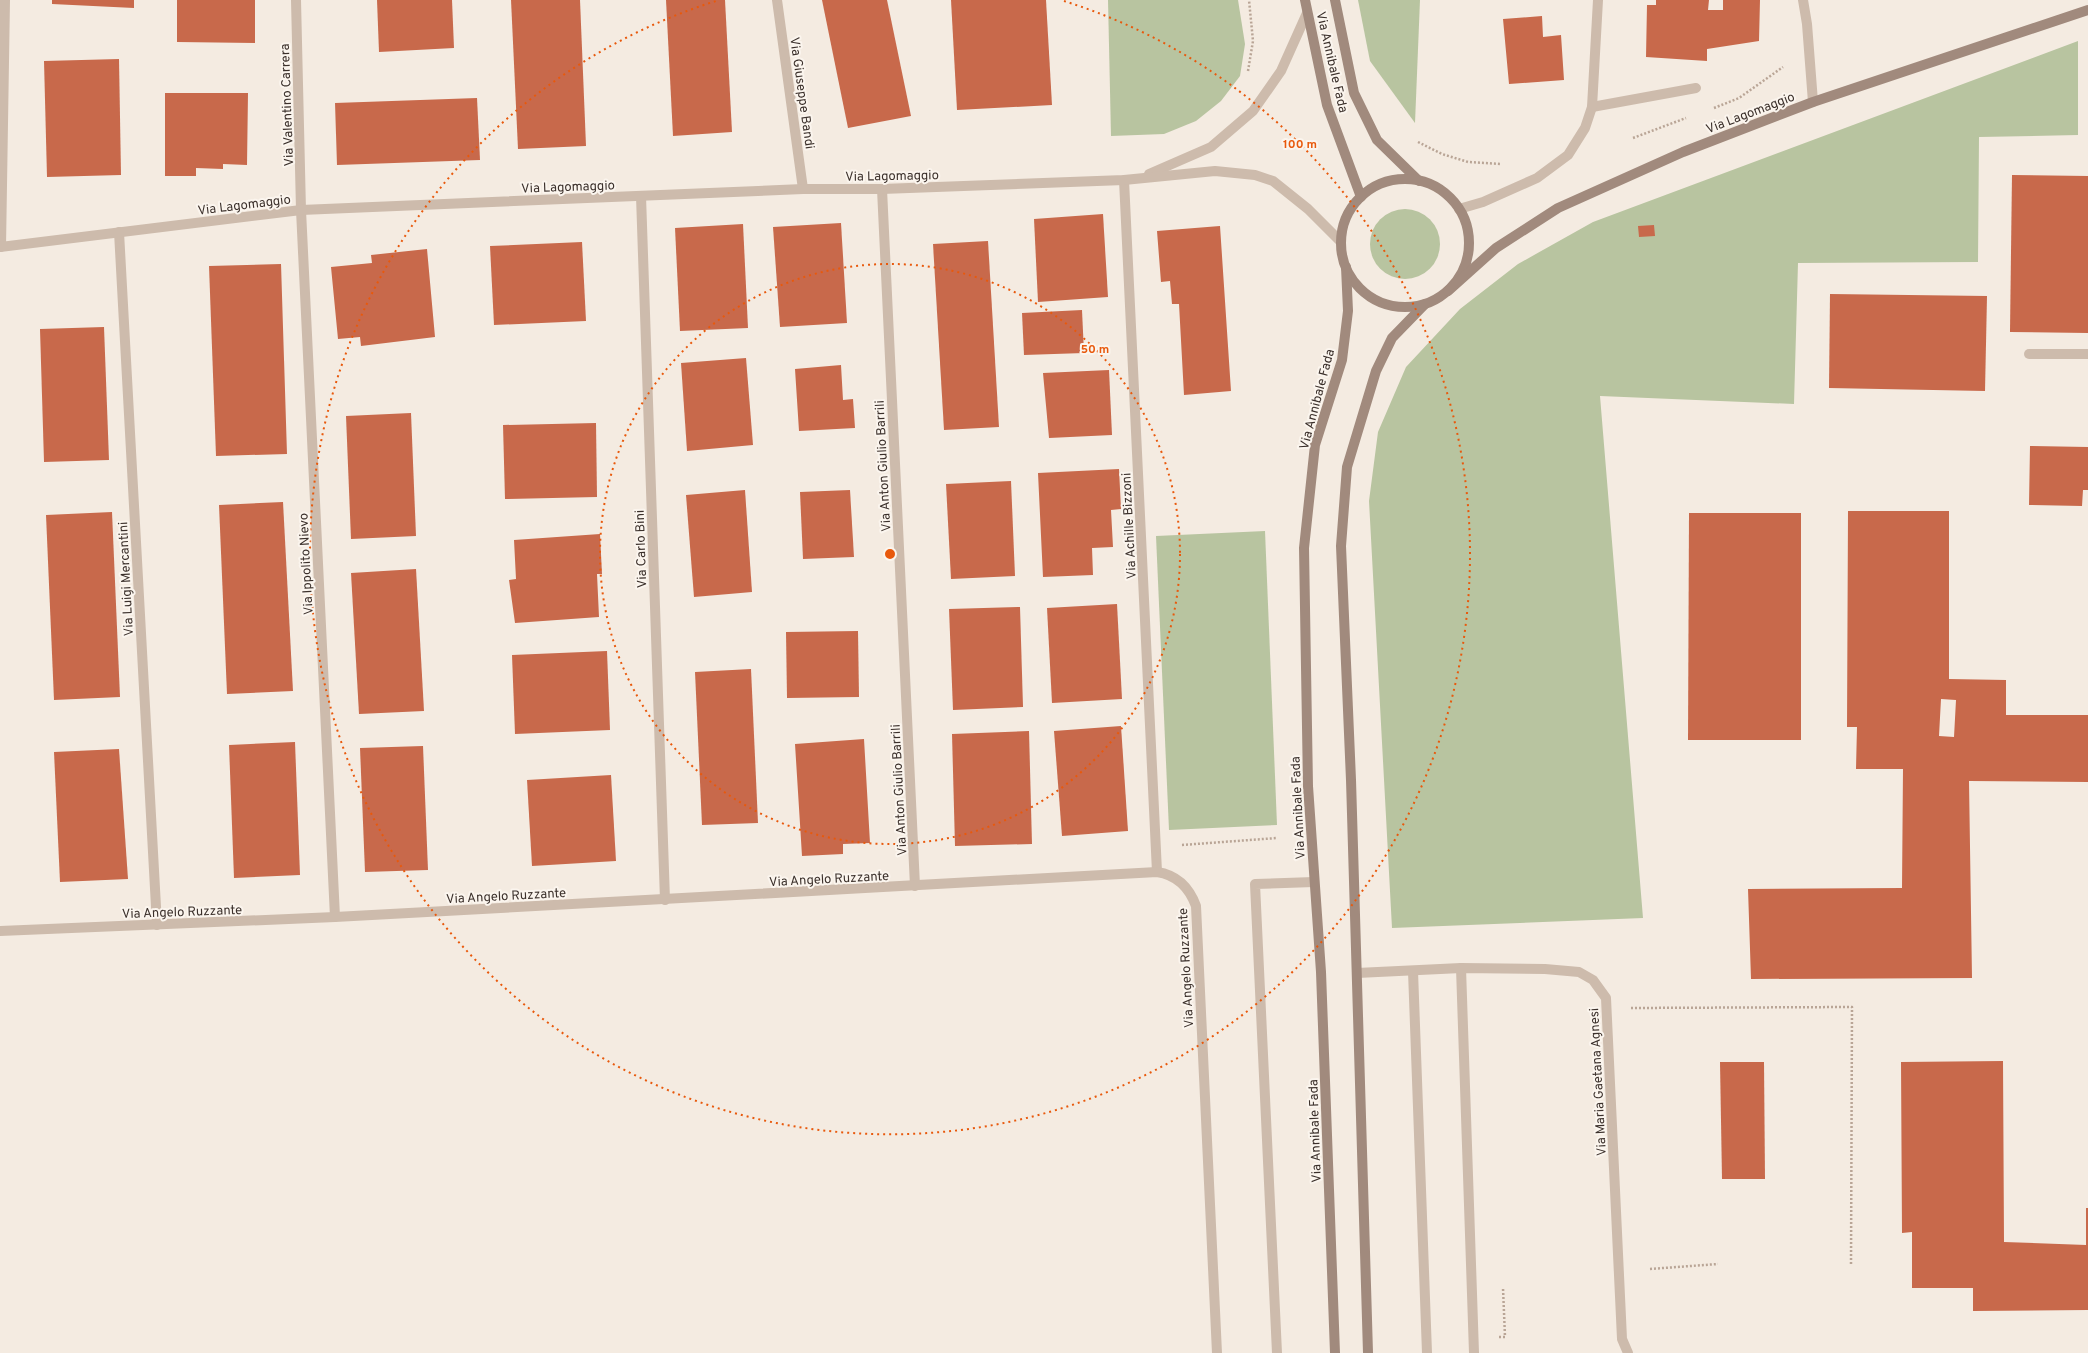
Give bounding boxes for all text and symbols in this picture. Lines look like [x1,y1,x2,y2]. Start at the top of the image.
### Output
street label: Via Annibale Fada [1312,10,1350,115]
street label: Via Giuseppe Bandi [785,36,817,150]
street label: Via Valentino Carrera [278,43,298,167]
street label: Via Lagomaggio [1704,90,1797,138]
text: 100 m [1283,137,1317,153]
street label: Via Lagomaggio [845,168,939,186]
street label: Via Lagomaggio [521,178,615,198]
street label: Via Lagomaggio [197,192,292,220]
text: 50 m [1081,342,1109,358]
street label: Via Annibale Fada [1297,348,1339,451]
street label: Via Anton Giulio Barrili [873,400,895,532]
street label: Via Achille Bizzoni [1119,472,1141,579]
street label: Via Carlo Bini [633,510,651,588]
street label: Via Ippolito Nievo [296,512,318,615]
street label: Via Luigi Mercantini [116,521,138,637]
centre of rings [883,547,897,561]
street label: Via Anton Giulio Barrili [889,724,911,856]
street label: Via Annibale Fada [1288,756,1310,860]
street label: Via Angelo Ruzzante [769,869,890,891]
street label: Via Angelo Ruzzante [446,886,567,908]
street label: Via Angelo Ruzzante [122,903,242,923]
street label: Via Angelo Ruzzante [1176,907,1198,1028]
street label: Via Maria Gaetana Agnesi [1587,1007,1611,1156]
street label: Via Annibale Fada [1306,1079,1326,1183]

